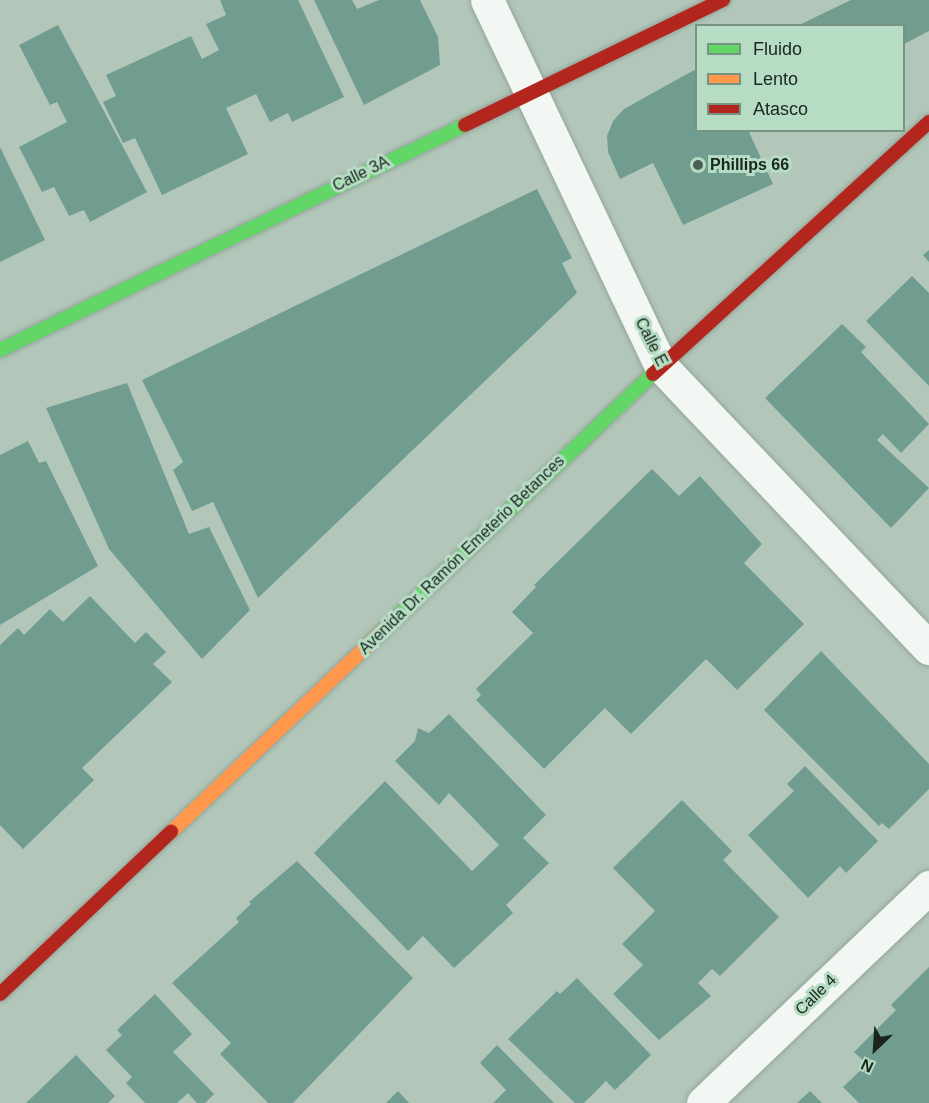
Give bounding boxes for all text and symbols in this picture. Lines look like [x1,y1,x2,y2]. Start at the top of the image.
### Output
legend [695,24,905,132]
text: Fluido [753,39,802,59]
text: Lento [753,69,798,89]
text: Atasco [753,99,808,119]
street label: Calle 3A [330,152,392,196]
place label: Phillips 66 [710,155,789,175]
marker: Phillips 66 [691,158,705,172]
street label: Calle E [631,315,671,369]
street label: Avenida Dr. Ramón Emeterio Betances [355,452,569,658]
street label: Calle 4 [791,971,841,1019]
north arrow [845,1019,905,1079]
text: N [858,1056,876,1076]

